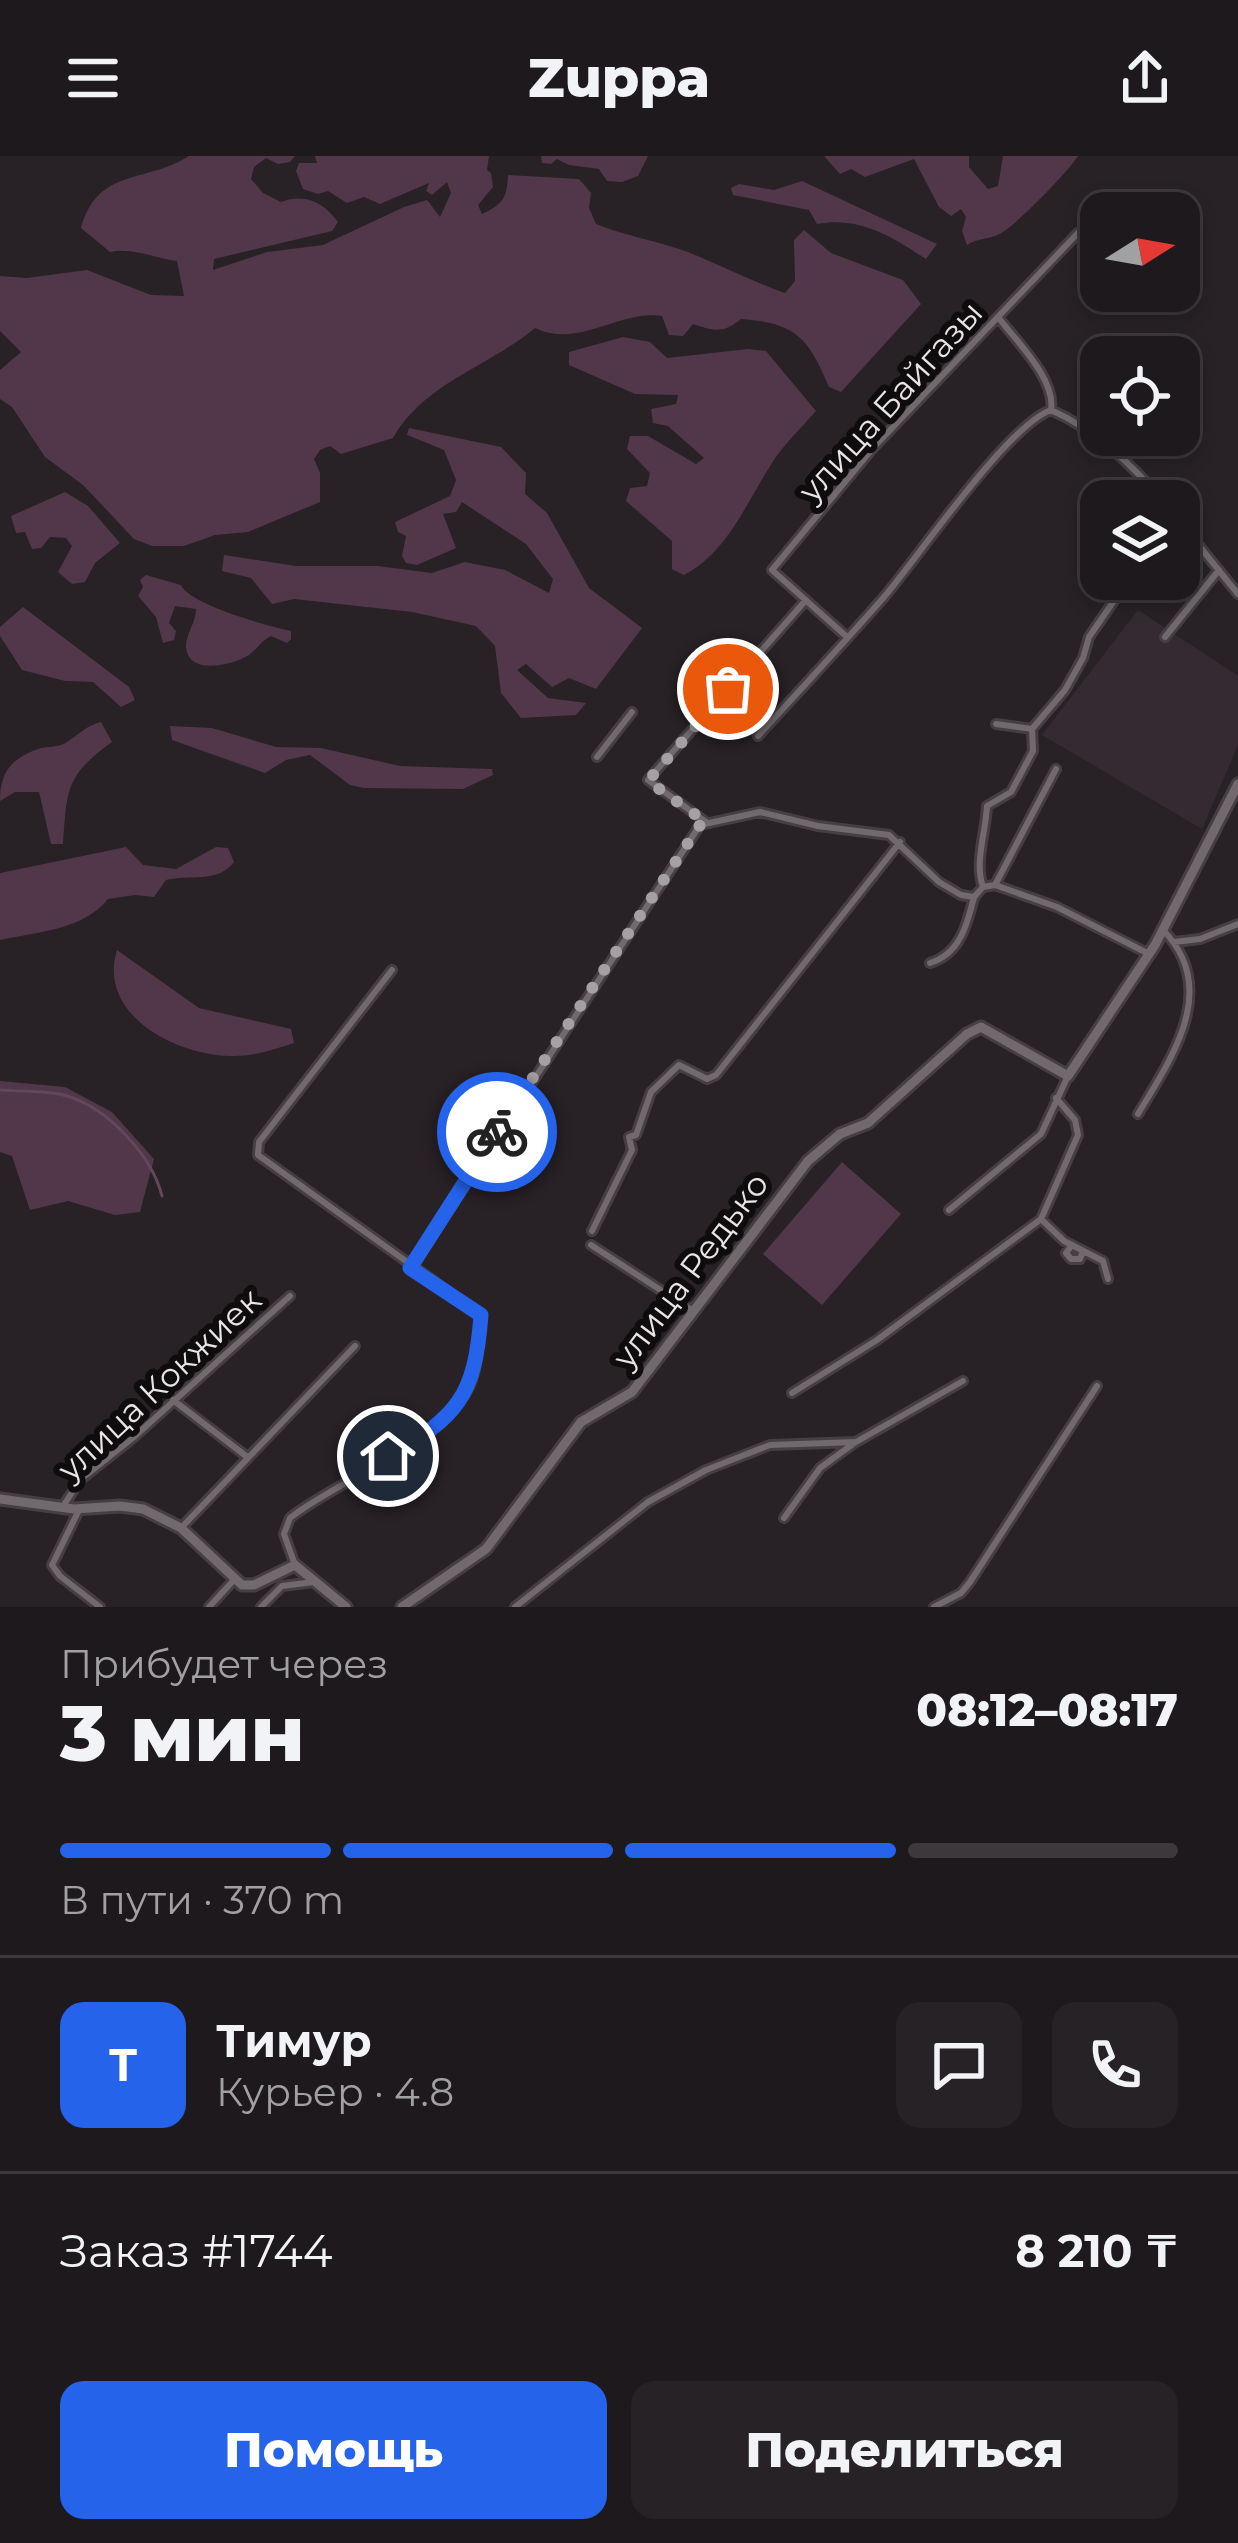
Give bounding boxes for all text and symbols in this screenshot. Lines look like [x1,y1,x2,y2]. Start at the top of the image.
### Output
icon: menu [60,45,126,111]
text: Zuppa [528,45,710,111]
icon: share [1112,45,1178,111]
north arrow [1080,192,1200,312]
map controls [1080,192,1200,600]
street label: улица Байгазы [789,292,991,510]
button: locate [1080,336,1200,456]
button: layers [1080,480,1200,600]
pin [677,638,779,740]
icon: bag [695,656,761,722]
courier [437,1072,557,1192]
icon: bike [464,1099,530,1165]
street label: улица Редько [603,1164,776,1376]
street label: улица Кокжиек [48,1280,269,1489]
pin [337,1405,439,1507]
icon: home [355,1423,421,1489]
text: Прибудет через [60,1640,388,1688]
text: 08:12–08:17 [916,1682,1178,1737]
text: 3 мин [60,1685,305,1781]
text: В пути · 370 m [60,1876,344,1924]
button: chat [896,2002,1022,2128]
button: phone [1052,2002,1178,2128]
text: Тимур [216,2013,372,2068]
text: Т [109,2037,137,2092]
text: Курьер · 4.8 [216,2068,454,2116]
text: Заказ #1744 [60,2223,333,2278]
text: 8 210 ₸ [1015,2223,1178,2278]
button: Помощь [60,2381,607,2519]
button: Поделиться [631,2381,1178,2519]

